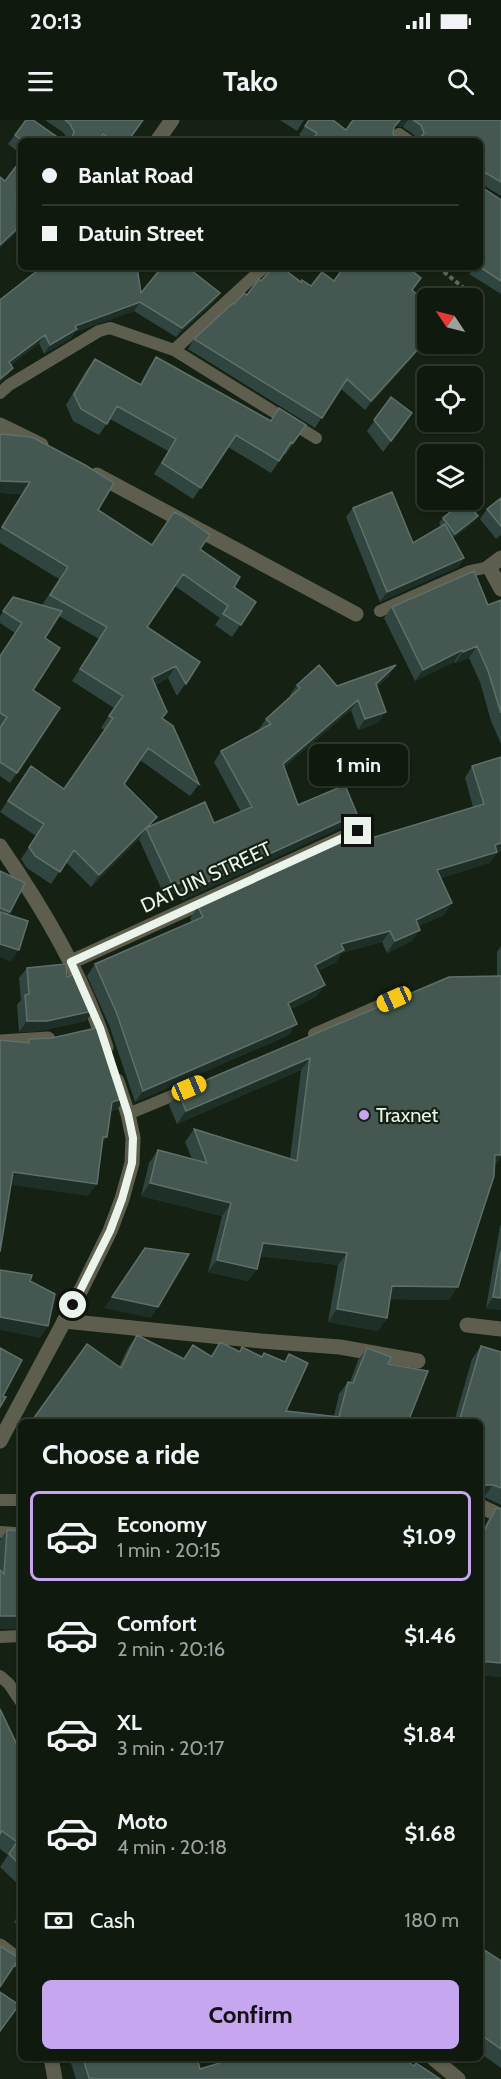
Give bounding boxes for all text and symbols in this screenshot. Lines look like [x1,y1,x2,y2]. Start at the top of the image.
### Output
text: 20:13 [30,8,82,35]
icon: menu [24,65,57,98]
text: Tako [223,65,278,98]
icon: search [444,65,477,98]
text: Banlat Road [78,162,193,189]
text: Datuin Street [78,220,204,247]
north arrow [417,288,483,354]
map controls [417,288,483,510]
button: locate [417,366,483,432]
button: layers [417,444,483,510]
callout: 1 min [308,744,407,786]
text: 1 min [336,753,381,777]
route end [344,817,371,844]
street label: DATUIN STREET [137,836,276,918]
car [374,983,414,1015]
car [169,1073,209,1103]
place label: Traxnet [376,1103,439,1127]
marker: Traxnet [357,1108,371,1122]
route start [59,1291,86,1318]
text: Choose a ride [42,1438,200,1471]
icon: car [45,1509,99,1563]
text: Economy [117,1511,207,1538]
text: $1.09 [403,1523,456,1550]
text: 1 min · 20:15 [117,1538,221,1562]
icon: car [45,1608,99,1662]
text: Comfort [117,1610,196,1637]
text: $1.46 [404,1622,456,1649]
text: 2 min · 20:16 [117,1637,225,1661]
icon: car [45,1707,99,1761]
text: XL [117,1709,142,1736]
text: $1.84 [403,1721,456,1748]
text: 3 min · 20:17 [117,1736,224,1760]
icon: car [45,1806,99,1860]
text: Moto [117,1808,168,1835]
text: $1.68 [405,1820,456,1847]
text: 4 min · 20:18 [117,1835,227,1859]
icon: cash [42,1904,75,1937]
text: Cash [90,1907,135,1934]
text: 180 m [404,1908,459,1932]
button: Confirm [42,1980,459,2049]

